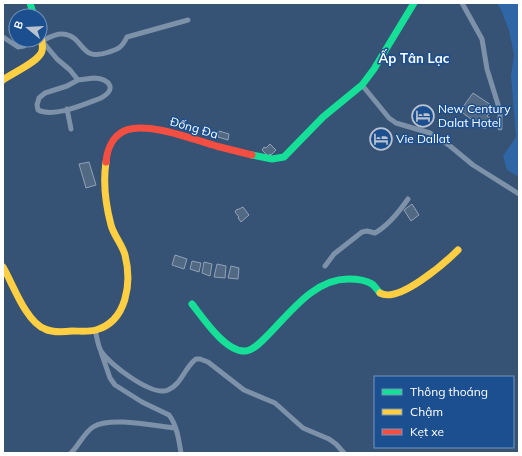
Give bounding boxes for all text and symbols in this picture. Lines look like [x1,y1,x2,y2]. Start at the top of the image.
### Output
north arrow [8,8,48,48]
text: B [11,19,26,31]
district label: Ấp Tân Lạc [379,49,450,66]
place label: New Century Dalat Hotel [438,101,511,130]
hotel icon: New Century Dalat Hotel [410,103,436,129]
street label: Đống Đa [168,114,220,142]
hotel icon: Vie Dallat [368,126,394,152]
place label: Vie Dallat [396,131,450,146]
legend [374,376,514,448]
text: Thông thoáng [410,384,488,399]
text: Chậm [410,404,443,419]
text: Kẹt xe [410,424,444,439]

